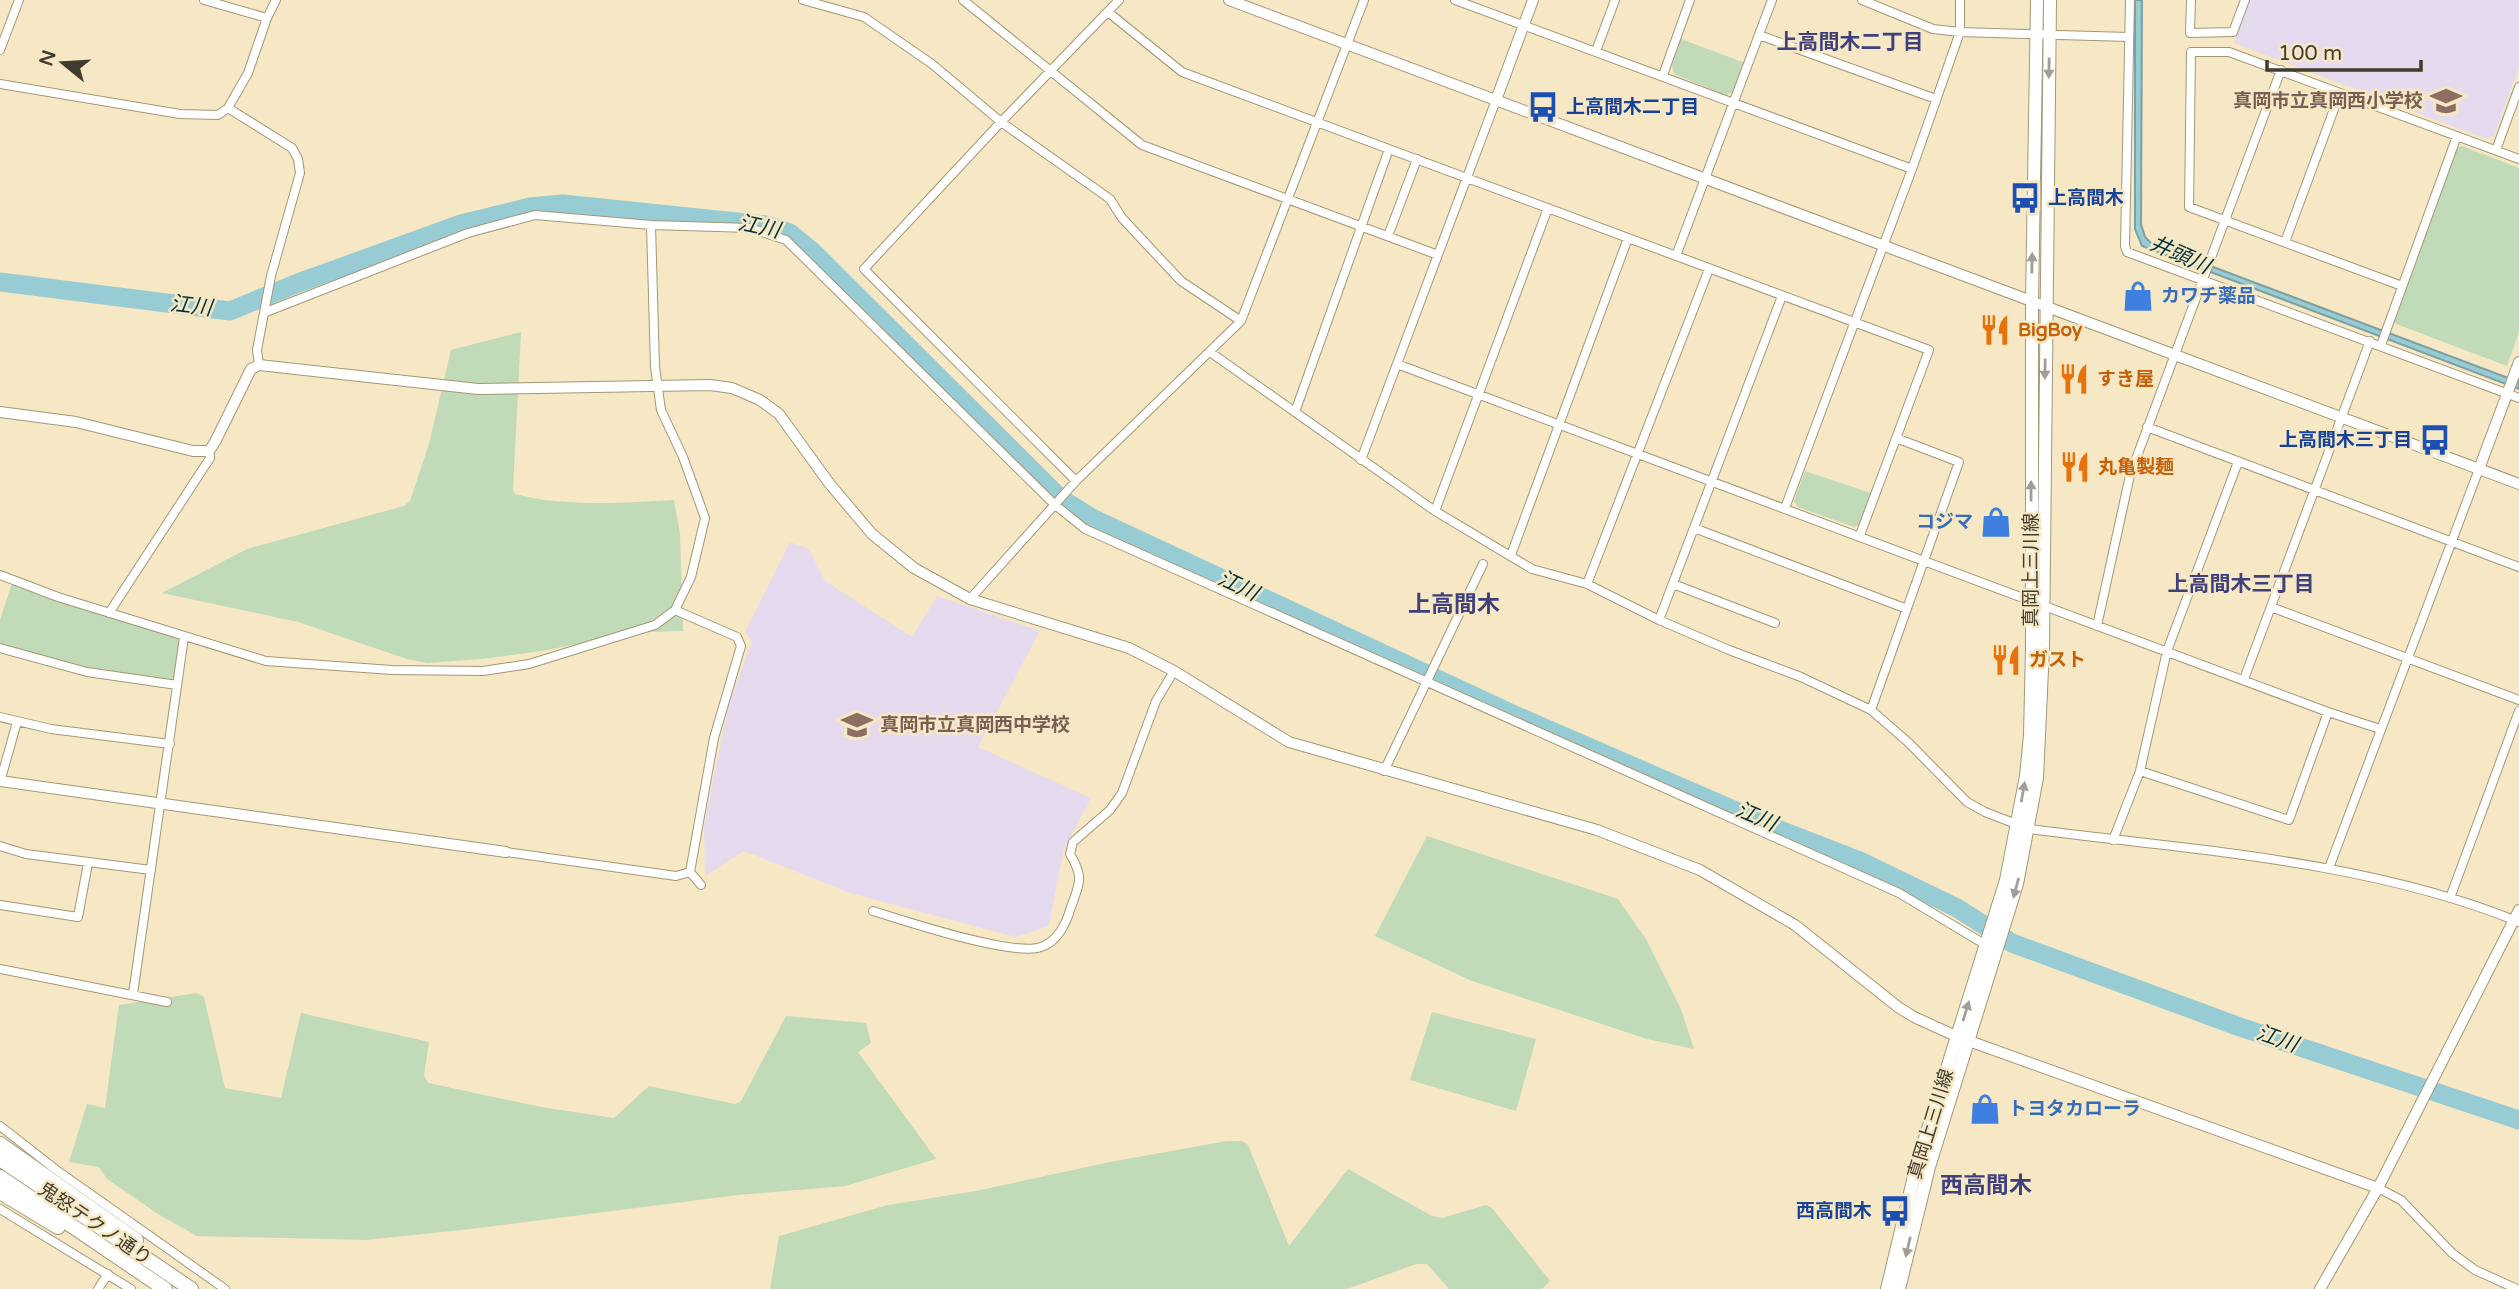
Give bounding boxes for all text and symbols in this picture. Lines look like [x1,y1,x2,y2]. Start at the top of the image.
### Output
north arrow [28,28,98,98]
scale bar [2267,28,2421,72]
district label: 上高間木二丁目 [1777,30,1924,55]
text: 100 m [2278,41,2342,66]
text: N [35,47,61,69]
one-way arrow [2043,57,2054,79]
school or university icon: 真岡市立真岡西小学校 [2429,84,2463,118]
bus stop icon: 上高間木二丁目 [1526,90,1560,124]
place label: 真岡市立真岡西小学校 [2233,90,2423,112]
place label: 上高間木二丁目 [1566,96,1699,118]
bus stop icon: 上高間木 [2008,181,2042,215]
place label: 上高間木 [2048,187,2124,209]
water label: 江川 [736,210,784,244]
water label: 井頭川 [2146,231,2216,280]
one-way arrow [2026,252,2038,274]
shop icon: カワチ薬品 [2121,279,2155,313]
place label: カワチ薬品 [2161,285,2256,307]
water label: 江川 [169,291,215,321]
restaurant icon: BigBoy [1978,313,2012,347]
place label: BigBoy [2018,319,2083,342]
one-way arrow [2039,358,2051,380]
restaurant icon: すき屋 [2057,362,2091,396]
place label: すき屋 [2097,368,2154,390]
bus stop icon: 上高間木三丁目 [2418,423,2452,457]
place label: 上高間木三丁目 [2279,429,2412,451]
restaurant icon: 丸亀製麺 [2058,450,2092,484]
place label: 丸亀製麺 [2098,456,2174,478]
one-way arrow [2025,480,2037,502]
shop icon: コジマ [1979,505,2013,539]
place label: コジマ [1916,511,1973,533]
street label: 真岡上三川線 [2020,513,2042,627]
water label: 江川 [1214,566,1264,607]
district label: 上高間木三丁目 [2168,572,2315,597]
district label: 上高間木 [1408,591,1500,619]
restaurant icon: ガスト [1989,643,2023,677]
place label: ガスト [2029,649,2086,671]
school or university icon: 真岡市立真岡西中学校 [840,708,874,742]
place label: 真岡市立真岡西中学校 [880,714,1070,736]
one-way arrow [2018,780,2029,802]
water label: 江川 [1732,797,1782,837]
one-way arrow [2010,878,2021,900]
one-way arrow [1961,1001,1972,1022]
water label: 江川 [2253,1020,2303,1058]
street label: 真岡上三川線 [1904,1066,1958,1182]
shop icon: トヨタカローラ [1968,1092,2002,1126]
place label: トヨタカローラ [2008,1098,2141,1120]
district label: 西高間木 [1940,1172,2032,1200]
street label: 鬼怒テクノ通り [34,1178,156,1270]
bus stop icon: 西高間木 [1878,1194,1912,1228]
place label: 西高間木 [1796,1200,1872,1222]
one-way arrow [1903,1236,1914,1258]

